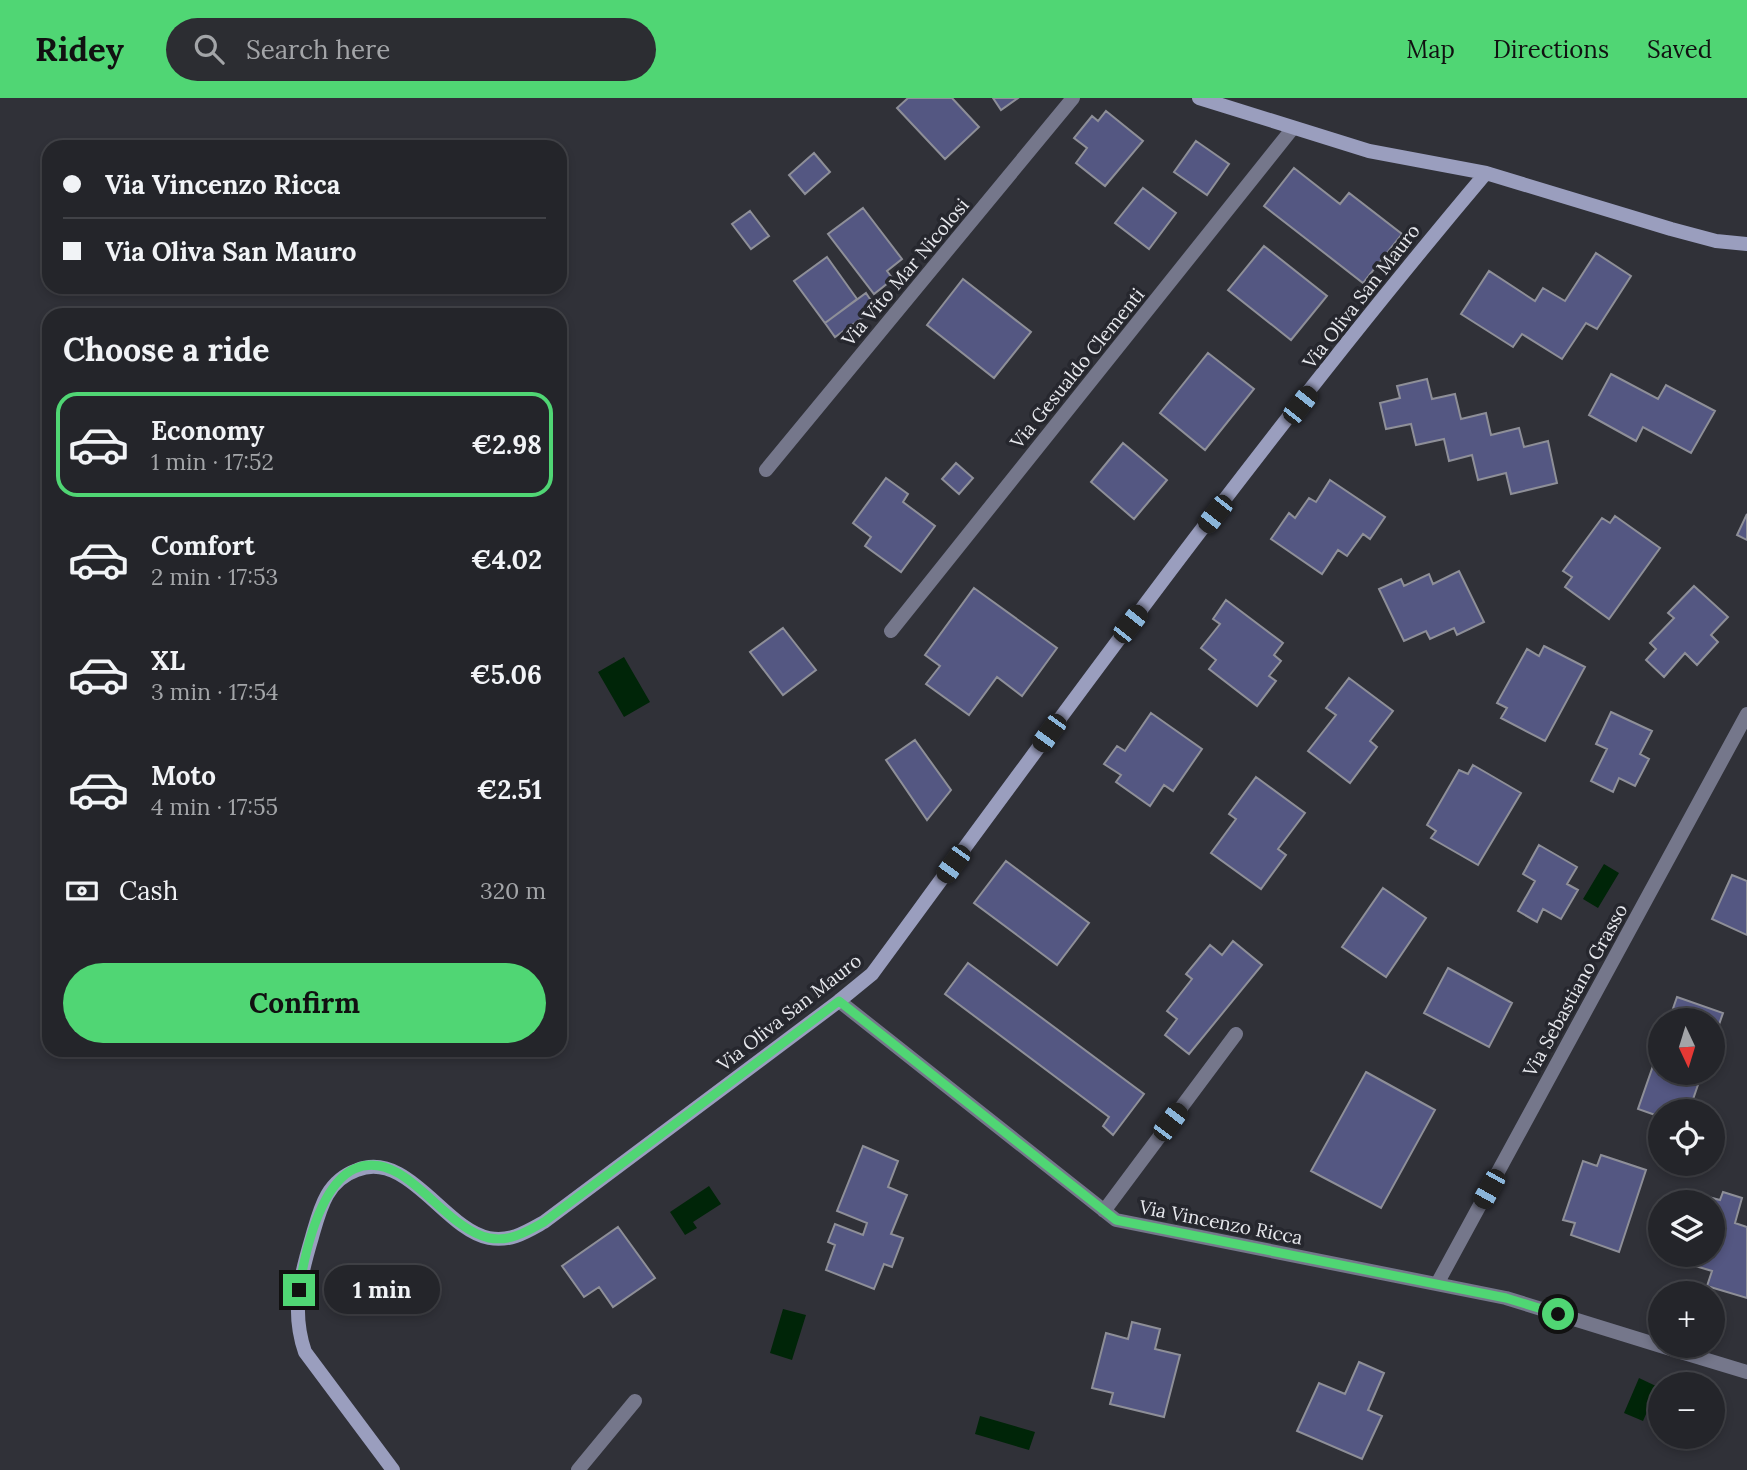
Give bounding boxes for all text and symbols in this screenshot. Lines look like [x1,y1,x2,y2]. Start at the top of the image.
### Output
search box [166,18,656,81]
text: Ridey [35,28,124,70]
icon: search [190,30,228,68]
text: Search here [246,33,390,66]
text: Map [1406,34,1455,65]
text: Directions [1493,34,1609,65]
text: Saved [1647,34,1712,65]
text: Via Vincenzo Ricca [105,168,340,201]
street label: Via Vito Mar Nicolosi [836,193,974,351]
street label: Via Oliva San Mauro [1296,219,1425,374]
text: Via Oliva San Mauro [105,235,356,268]
street label: Via Gesualdo Clementi [1004,283,1149,454]
text: Choose a ride [63,329,270,370]
car [1279,382,1322,428]
icon: car [67,413,130,476]
text: Economy [151,414,264,447]
text: €2.98 [471,428,542,461]
text: 1 min · 17:52 [151,447,274,476]
car [1194,491,1237,537]
icon: car [67,528,130,591]
text: Comfort [151,529,255,562]
text: €4.02 [471,543,542,576]
text: 2 min · 17:53 [151,562,278,591]
car [1109,601,1152,647]
icon: car [67,643,130,706]
text: XL [151,644,185,677]
text: €5.06 [470,658,542,691]
text: 3 min · 17:54 [151,677,278,706]
car [1029,710,1070,756]
icon: car [67,758,130,821]
text: Moto [151,759,216,792]
text: €2.51 [476,773,542,806]
text: 4 min · 17:55 [151,792,278,821]
car [933,841,974,887]
icon: cash [63,872,101,910]
text: Cash [119,874,178,907]
text: 320 m [480,876,546,905]
street label: Via Sebastiano Grasso [1517,899,1633,1082]
street label: Via Oliva San Mauro [711,948,866,1077]
button: Confirm [63,963,546,1043]
north arrow [1648,1008,1726,1085]
map controls [1648,1008,1725,1449]
car [1149,1099,1192,1145]
button: locate [1648,1099,1725,1176]
car [1470,1166,1509,1212]
button: layers [1648,1190,1725,1267]
street label: Via Vincenzo Ricca [1136,1194,1305,1250]
callout: 1 min [324,1266,439,1314]
route end [283,1274,315,1306]
text: 1 min [353,1275,411,1304]
button: + [1648,1281,1725,1358]
route start [1542,1298,1574,1330]
button: − [1648,1372,1725,1449]

